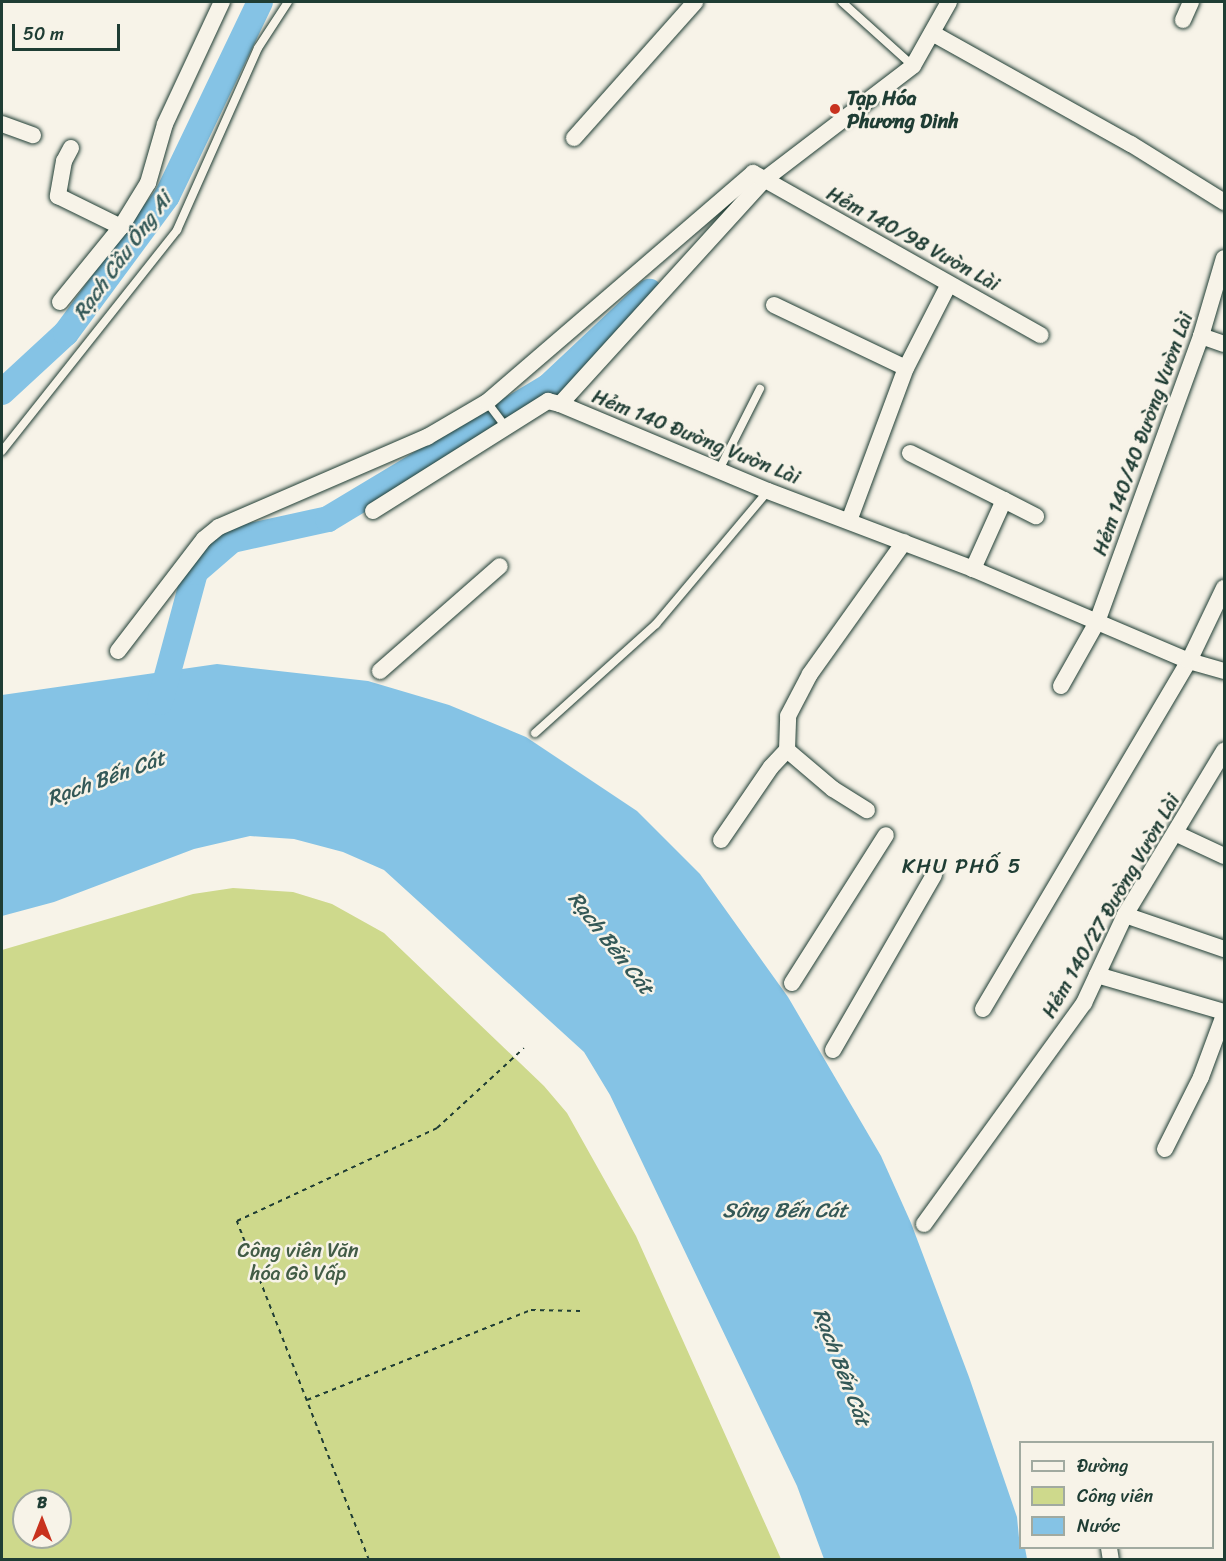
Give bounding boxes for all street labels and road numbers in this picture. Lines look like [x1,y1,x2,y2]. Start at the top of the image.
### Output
street label: Hẻm 140/98 Vườn Lài [822,182,1004,296]
street label: Hẻm 140/40 Đường Vườn Lài [1088,309,1198,559]
street label: Hẻm 140 Đường Vườn Lài [589,384,803,490]
street label: Hẻm 140/27 Đường Vườn Lài [1037,790,1185,1022]

